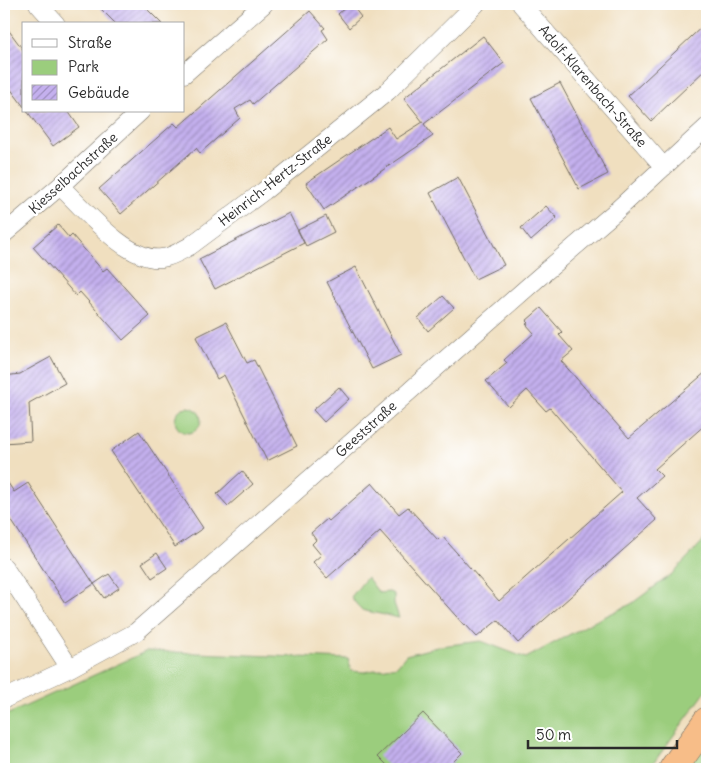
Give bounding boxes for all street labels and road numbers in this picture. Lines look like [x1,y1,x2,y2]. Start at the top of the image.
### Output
street label: Adolf-Klarenbach-Straße [535,21,651,151]
street label: Kiesselbachstraße [25,128,121,218]
street label: Heinrich-Hertz-Straße [215,130,335,230]
street label: Geeststraße [332,397,400,461]

